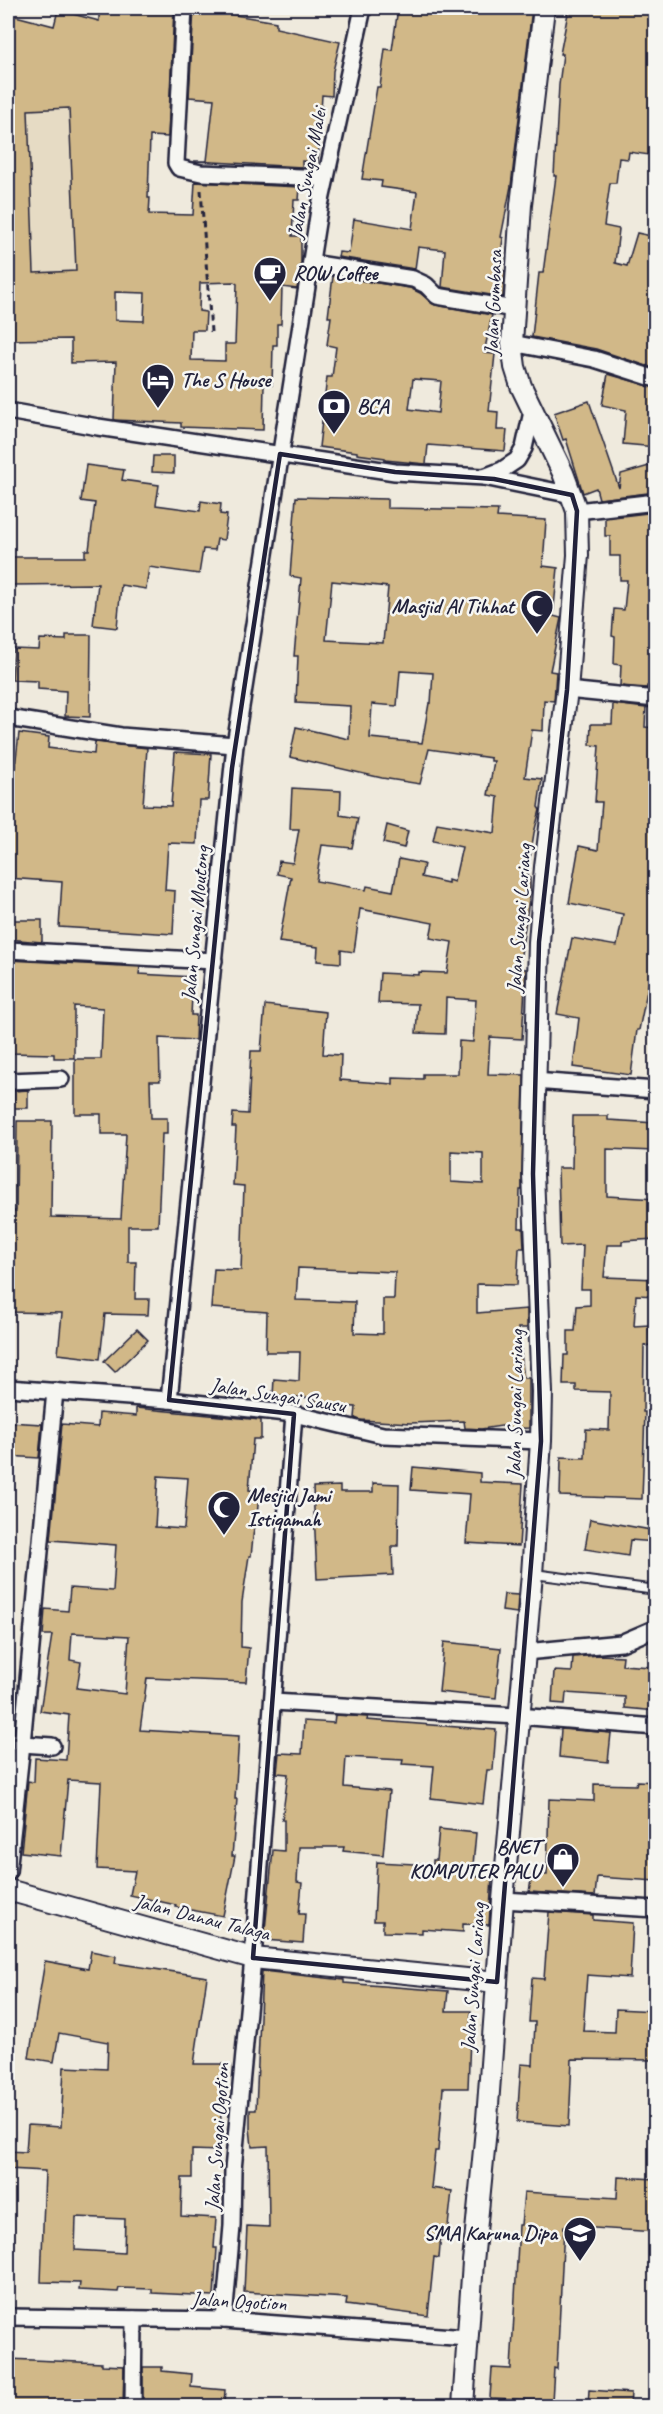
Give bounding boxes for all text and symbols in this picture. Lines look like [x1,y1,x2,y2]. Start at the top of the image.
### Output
street label: Jalan Sungai Malei [281,102,333,242]
street label: Jalan Gumbasa [478,248,508,357]
cafe icon: ROW Coffee [252,255,288,302]
place label: ROW Coffee [293,260,379,286]
hotel icon: The S House [140,362,176,409]
place label: The S House [181,367,272,393]
bank icon: BCA [316,388,352,435]
place label: BCA [357,393,390,419]
mosque icon: Masjid Al Tihhat [519,588,555,635]
place label: Masjid Al Tihhat [392,593,516,619]
street label: Jalan Sungai Lariang [501,841,537,994]
street label: Jalan Sungai Moutong [175,843,215,1004]
street label: Jalan Sungai Lariang [501,1328,529,1480]
street label: Jalan Sungai Sausu [208,1371,349,1419]
place label: Mesjid Jami Istiqamah [247,1482,333,1532]
mosque icon: Mesjid Jami Istiqamah [206,1489,242,1536]
place label: BNET KOMPUTER PALU [410,1834,545,1884]
shop icon: BNET KOMPUTER PALU [545,1841,581,1888]
street label: Jalan Danau Talaga [131,1887,274,1947]
street label: Jalan Sungai Lariang [455,1900,491,2053]
street label: Jalan Sungai Ogotion [199,2062,235,2213]
school or university icon: SMA Karuna Dipa [562,2215,598,2262]
place label: SMA Karuna Dipa [424,2220,558,2246]
street label: Jalan Ogotion [190,2285,288,2316]

